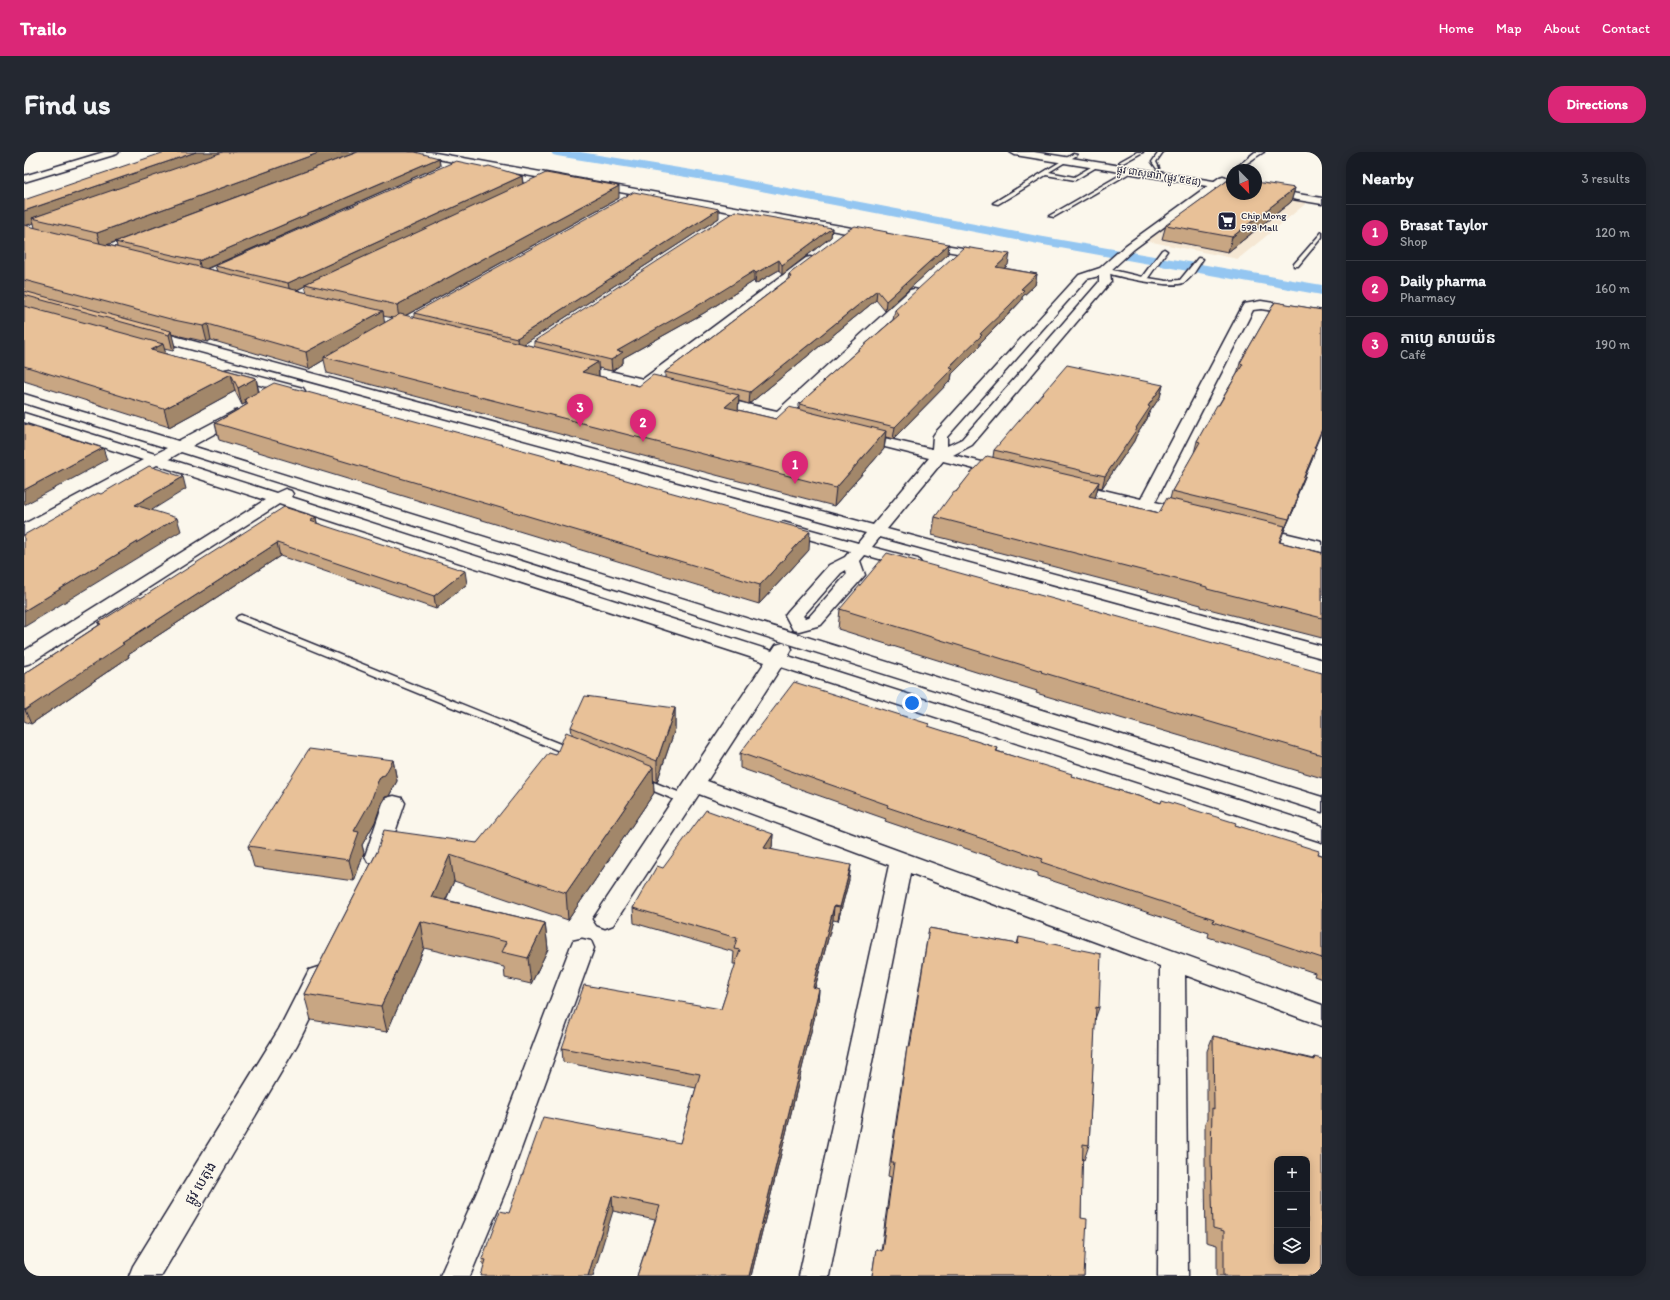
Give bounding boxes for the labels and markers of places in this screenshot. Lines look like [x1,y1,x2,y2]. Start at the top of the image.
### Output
place label: Chip Mong 598 Mall [1241,209,1287,234]
supermarket icon: Chip Mong 598 Mall [1216,210,1238,232]
pin: 3 [567,394,593,427]
pin: 2 [630,409,656,442]
pin: 1 [782,451,808,484]

